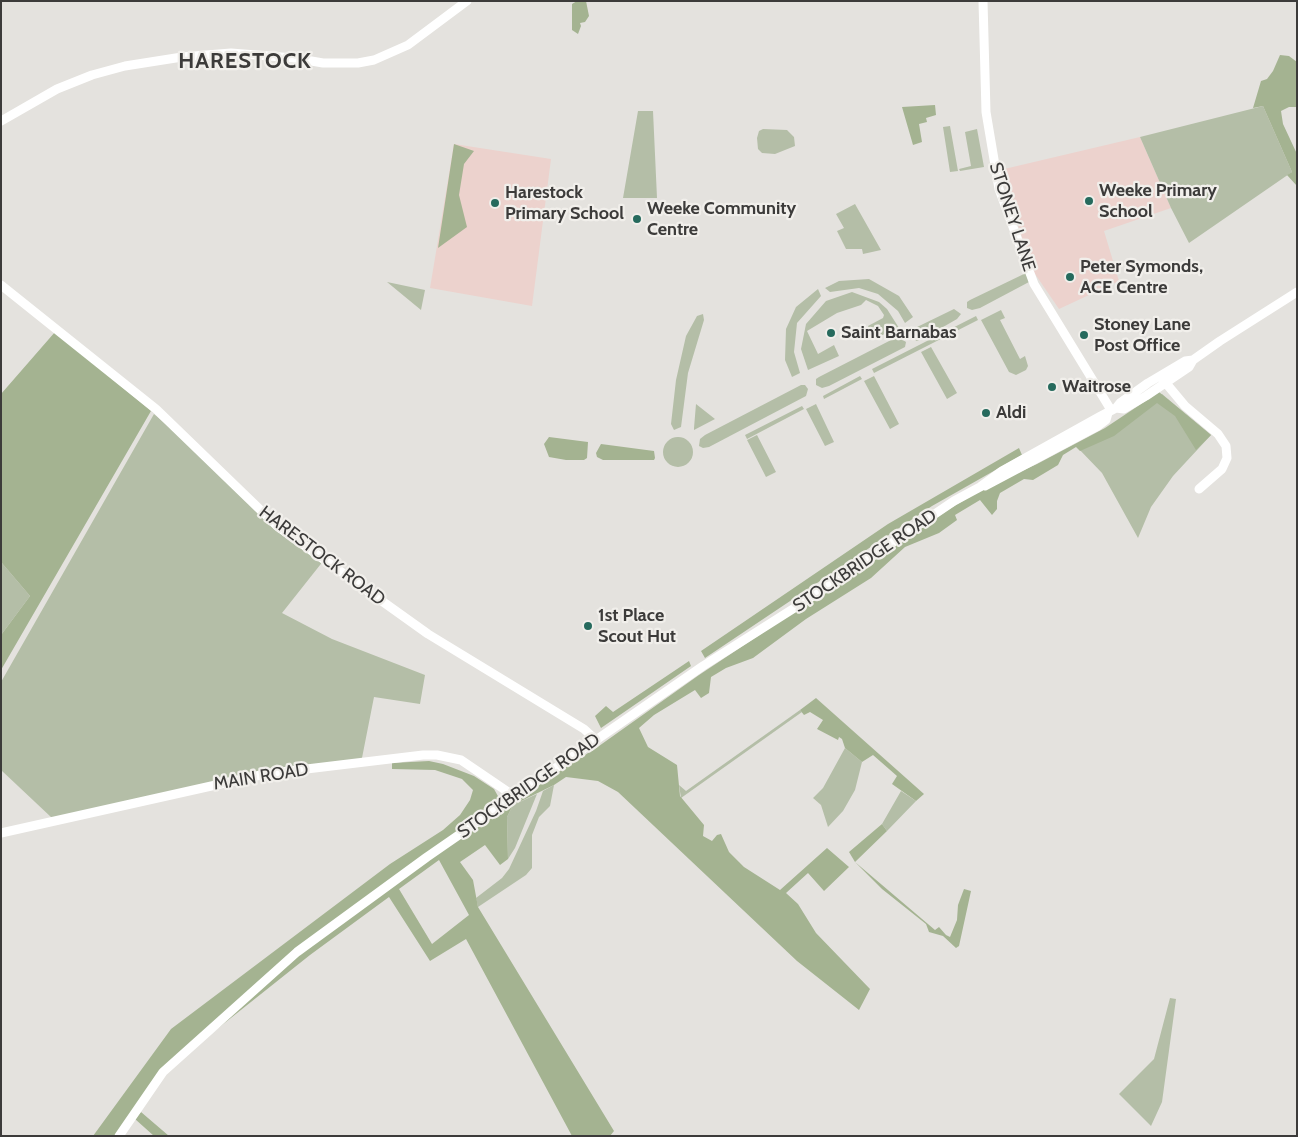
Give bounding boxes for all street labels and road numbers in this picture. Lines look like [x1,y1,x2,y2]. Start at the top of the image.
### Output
street label: STONEY LANE [984,160,1040,274]
street label: HARESTOCK ROAD [255,502,389,610]
street label: STOCKBRIDGE ROAD [789,505,941,617]
street label: STOCKBRIDGE ROAD [454,729,604,843]
street label: MAIN ROAD [212,759,310,795]

